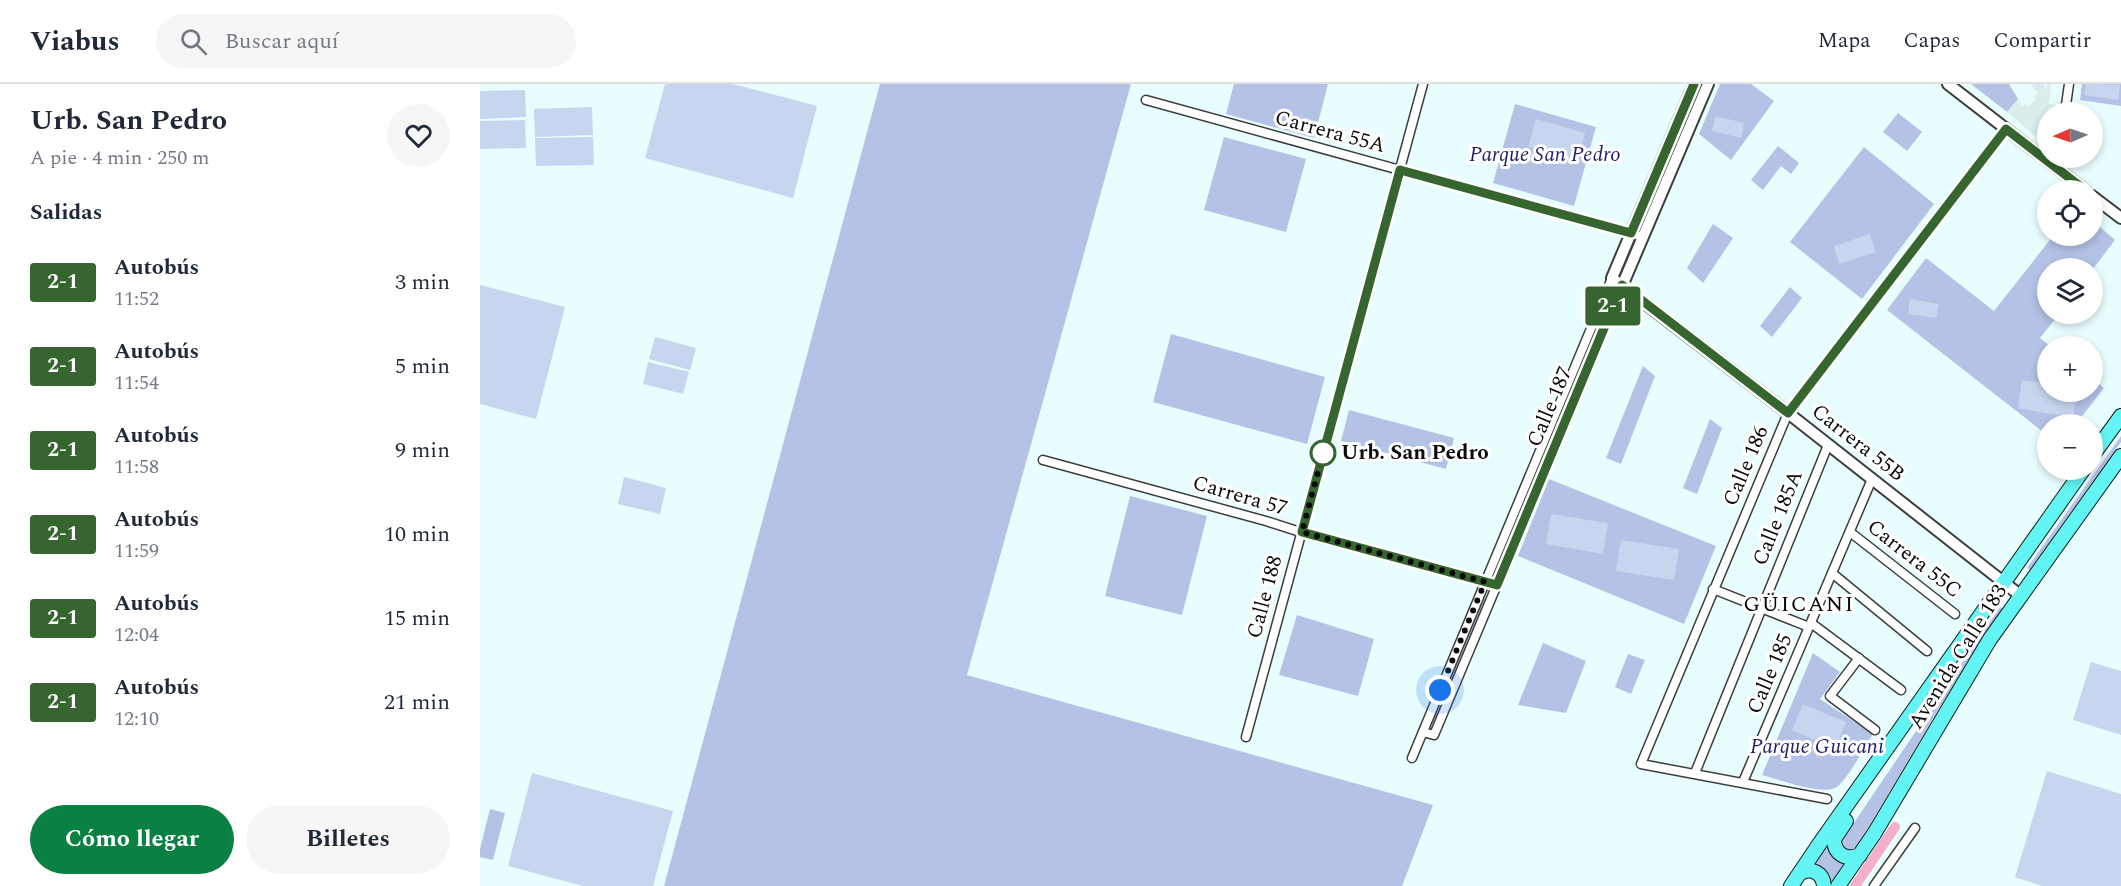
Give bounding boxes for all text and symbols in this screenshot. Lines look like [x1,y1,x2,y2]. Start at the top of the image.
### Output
search box [156,14,576,68]
text: Viabus [30,20,120,63]
icon: search [177,25,210,58]
text: Buscar aquí [225,25,339,58]
text: Mapa [1818,25,1871,57]
text: Capas [1904,25,1960,57]
text: Compartir [1993,25,2091,57]
text: Urb. San Pedro [30,99,227,142]
street label: Carrera 55A [1271,102,1389,162]
north arrow [2037,102,2103,168]
map controls [2037,102,2103,480]
button: heart [387,104,450,167]
park label: Parque San Pedro [1469,139,1621,171]
text: A pie · 4 min · 250 m [30,143,209,173]
button: locate [2037,180,2103,246]
text: Salidas [30,196,102,229]
text: Autobús [114,251,199,284]
button: layers [2037,258,2103,324]
text: 2-1 [47,266,79,298]
text: 3 min [395,266,450,299]
text: 11:52 [114,284,159,314]
line badge: 2-1 [1578,286,1648,326]
text: 2-1 [1597,290,1629,322]
text: Autobús [114,335,199,368]
button: + [2037,336,2103,402]
text: 2-1 [47,350,79,382]
text: 5 min [395,350,450,383]
street label: Calle 187 [1519,362,1581,452]
text: 11:54 [114,368,159,398]
street label: Carrera 55B [1804,396,1912,490]
button: − [2037,414,2103,480]
text: Autobús [114,419,199,452]
street label: Calle 186 [1715,421,1777,511]
text: 2-1 [47,434,79,466]
text: 9 min [395,434,450,467]
place label: Urb. San Pedro [1341,437,1489,469]
marker: Urb. San Pedro [1310,440,1336,466]
text: 11:58 [114,452,159,482]
street label: Calle 185A [1744,465,1812,571]
street label: Carrera 57 [1189,467,1291,525]
text: Autobús [114,503,199,536]
street label: Carrera 55C [1860,512,1968,606]
text: 2-1 [47,518,79,550]
text: 10 min [384,518,450,551]
text: 11:59 [114,536,159,566]
street label: Calle 188 [1239,552,1291,642]
street label: Avenida Calle 183 [1901,578,2016,736]
text: Autobús [114,587,199,620]
district label: GÜICANI [1743,588,1855,621]
text: 2-1 [47,602,79,634]
text: 15 min [384,602,450,635]
text: 12:04 [114,620,159,650]
street label: Calle 185 [1739,629,1801,719]
text: Autobús [114,671,199,704]
your location [1425,675,1455,705]
text: 2-1 [47,686,79,718]
text: 21 min [384,686,450,719]
text: 12:10 [114,704,159,734]
park label: Parque Guicani [1750,731,1884,763]
button: Cómo llegar [30,805,234,874]
button: Billetes [246,805,450,874]

